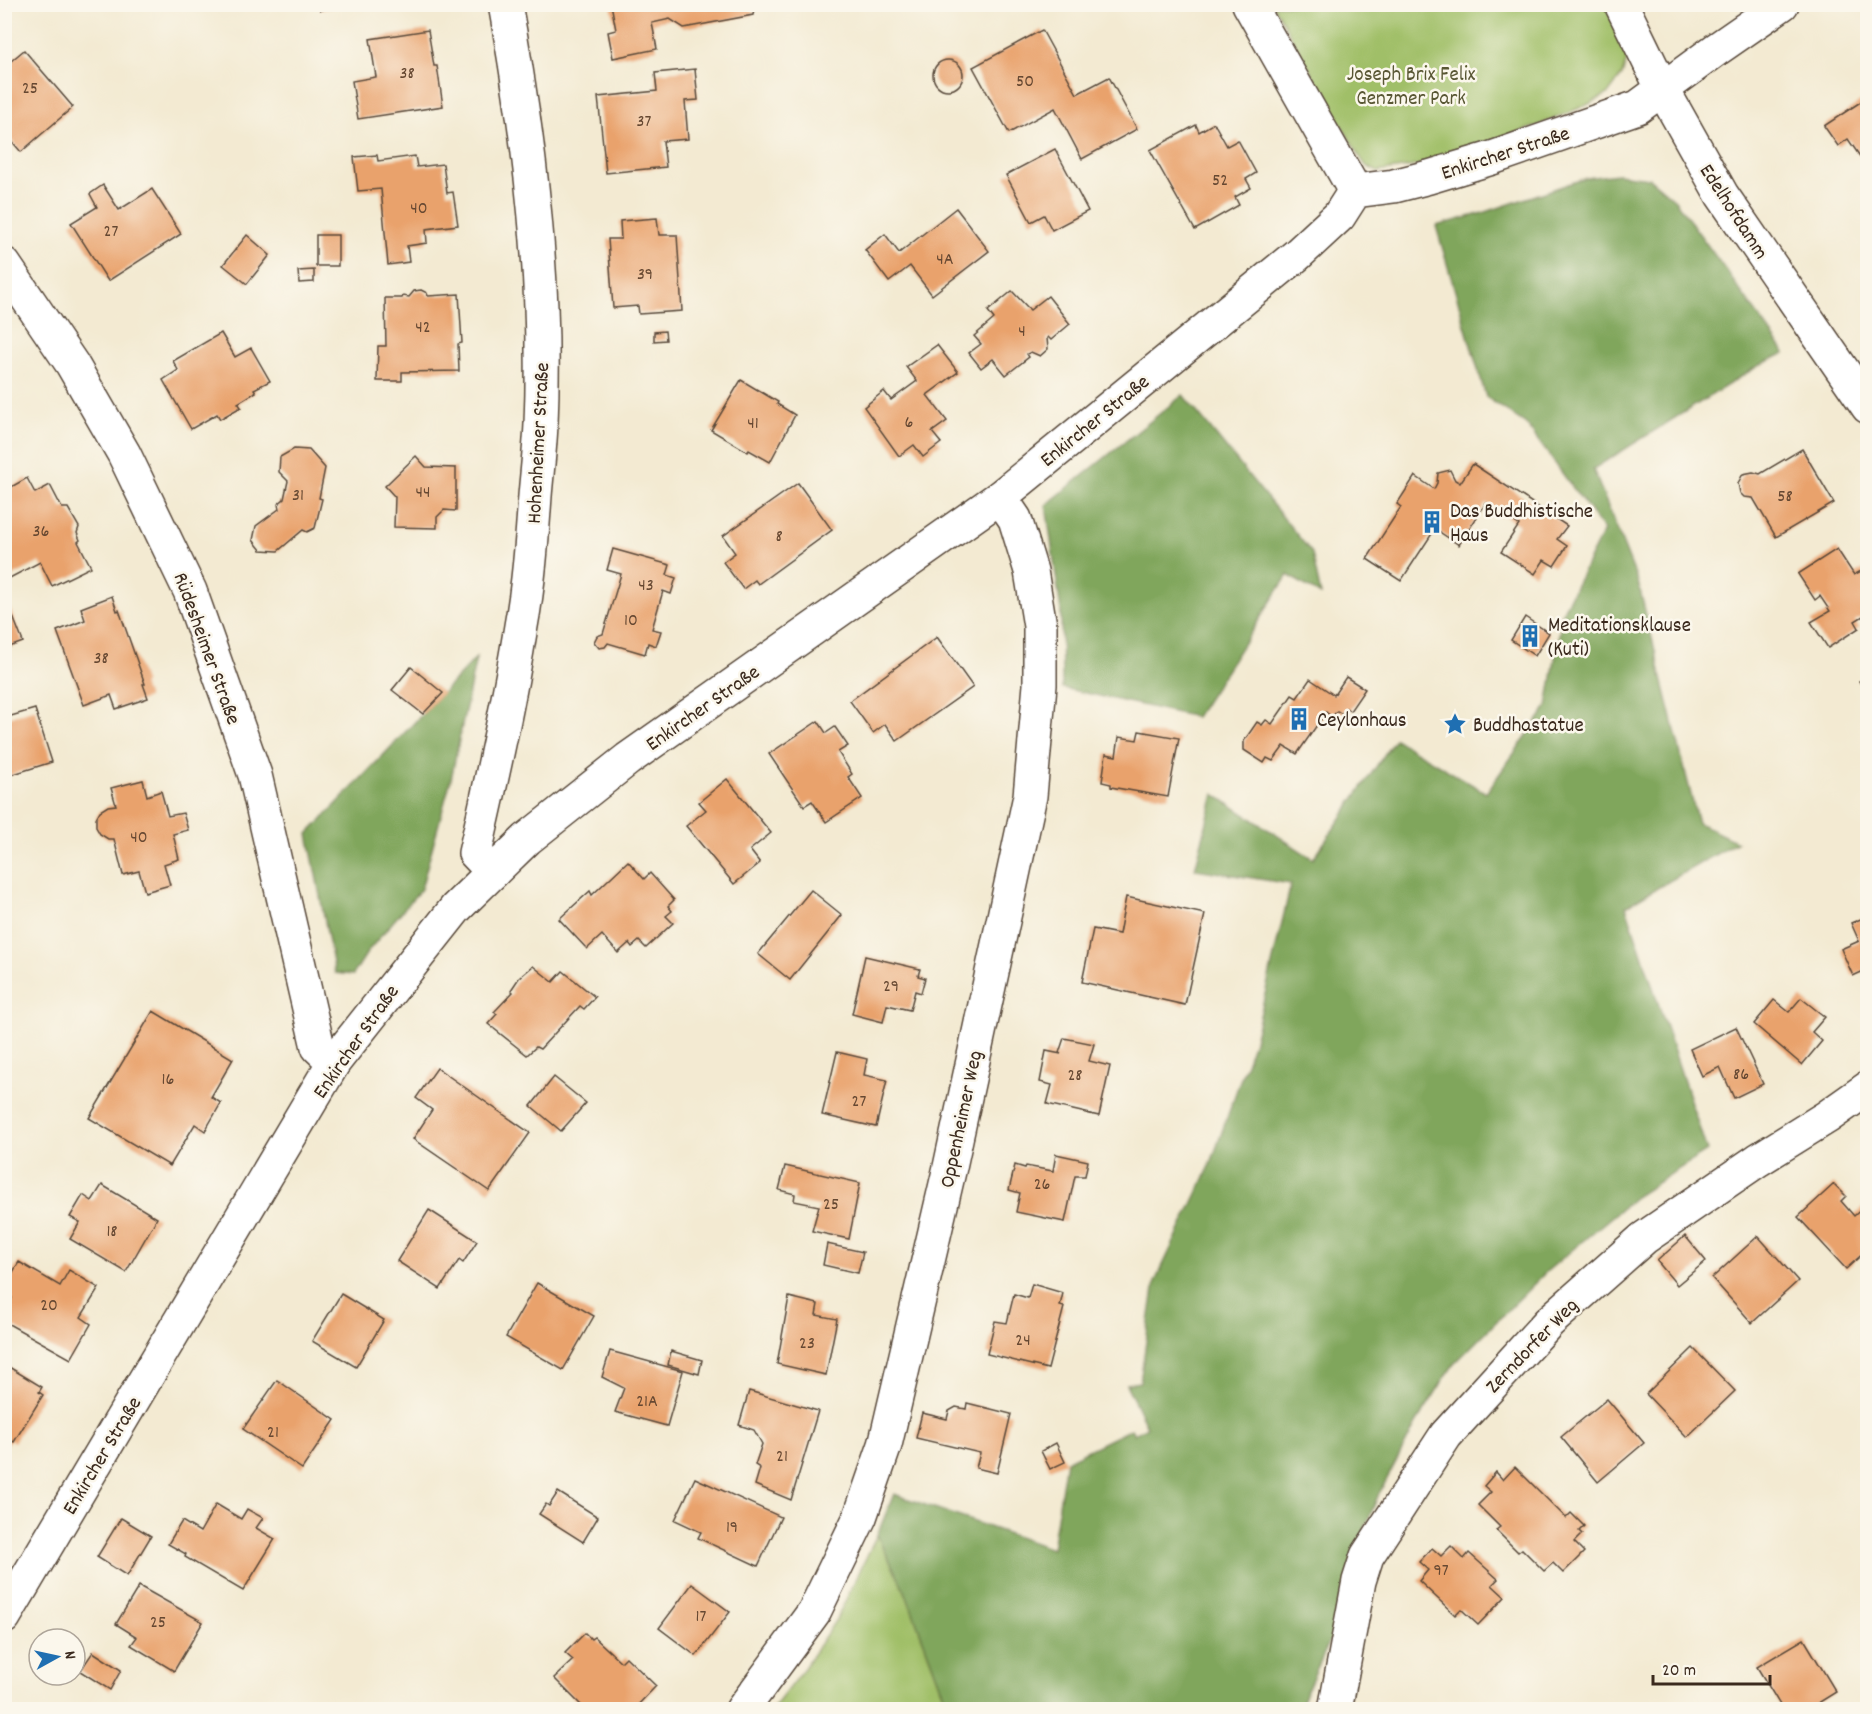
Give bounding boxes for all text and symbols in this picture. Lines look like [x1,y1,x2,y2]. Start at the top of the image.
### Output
park label: Joseph Brix Felix Genzmer Park [1347,61,1476,115]
house number: 38 [399,62,415,87]
house number: 50 [1016,70,1034,95]
house number: 25 [22,77,38,102]
house number: 37 [637,110,652,135]
street label: Enkircher Straße [1438,120,1574,190]
street label: Edelhofdamm [1690,159,1775,266]
house number: 52 [1212,169,1228,194]
house number: 40 [410,197,428,222]
house number: 27 [104,220,118,245]
house number: 4A [936,248,954,273]
house number: 39 [637,263,653,288]
house number: 42 [415,316,431,341]
house number: 4 [1018,320,1026,345]
street label: Hohenheimer Straße [521,362,559,525]
street label: Enkircher Straße [1035,369,1157,476]
house number: 6 [905,411,913,436]
house number: 41 [747,412,759,437]
house number: 44 [416,481,430,506]
house number: 31 [292,484,304,509]
house number: 58 [1777,485,1793,510]
place label: Das Buddhistische Haus [1450,498,1593,552]
building icon: Das Buddhistische Haus [1419,509,1445,535]
house number: 36 [33,520,49,545]
house number: 8 [775,525,783,550]
street label: Rüdesheimer Straße [164,569,247,729]
house number: 43 [638,574,654,599]
house number: 10 [624,609,638,634]
place label: Meditationsklause (Kuti) [1548,612,1691,666]
building icon: Meditationsklause (Kuti) [1517,623,1543,649]
house number: 38 [93,647,109,672]
street label: Enkircher Straße [641,659,767,760]
building icon: Ceylonhaus [1286,706,1312,732]
place label: Ceylonhaus [1317,707,1407,737]
place icon: Buddhastatue [1442,711,1468,737]
place label: Buddhastatue [1473,712,1584,742]
house number: 40 [130,826,148,851]
house number: 29 [883,975,899,1000]
street label: Enkircher Straße [307,980,408,1106]
street label: Oppenheimer Weg [934,1048,992,1191]
house number: 86 [1733,1063,1749,1088]
house number: 28 [1067,1064,1083,1089]
house number: 16 [162,1068,174,1093]
house number: 27 [852,1090,866,1115]
house number: 26 [1034,1173,1050,1198]
house number: 25 [823,1193,839,1218]
house number: 18 [106,1220,118,1245]
street label: Zerndorfer Weg [1480,1293,1587,1402]
house number: 20 [40,1294,58,1319]
house number: 24 [1015,1329,1031,1354]
house number: 23 [799,1332,815,1357]
house number: 21A [636,1390,658,1415]
street label: Enkircher Straße [56,1392,151,1521]
house number: 21 [267,1421,279,1446]
house number: 21 [776,1445,788,1470]
house number: 19 [726,1516,738,1541]
house number: 97 [1433,1559,1449,1584]
house number: 17 [696,1605,707,1630]
house number: 25 [150,1611,166,1636]
north arrow [27,1627,87,1687]
scale bar [1653,1648,1770,1686]
text: N [57,1650,81,1661]
text: 20 m [1662,1659,1696,1684]

